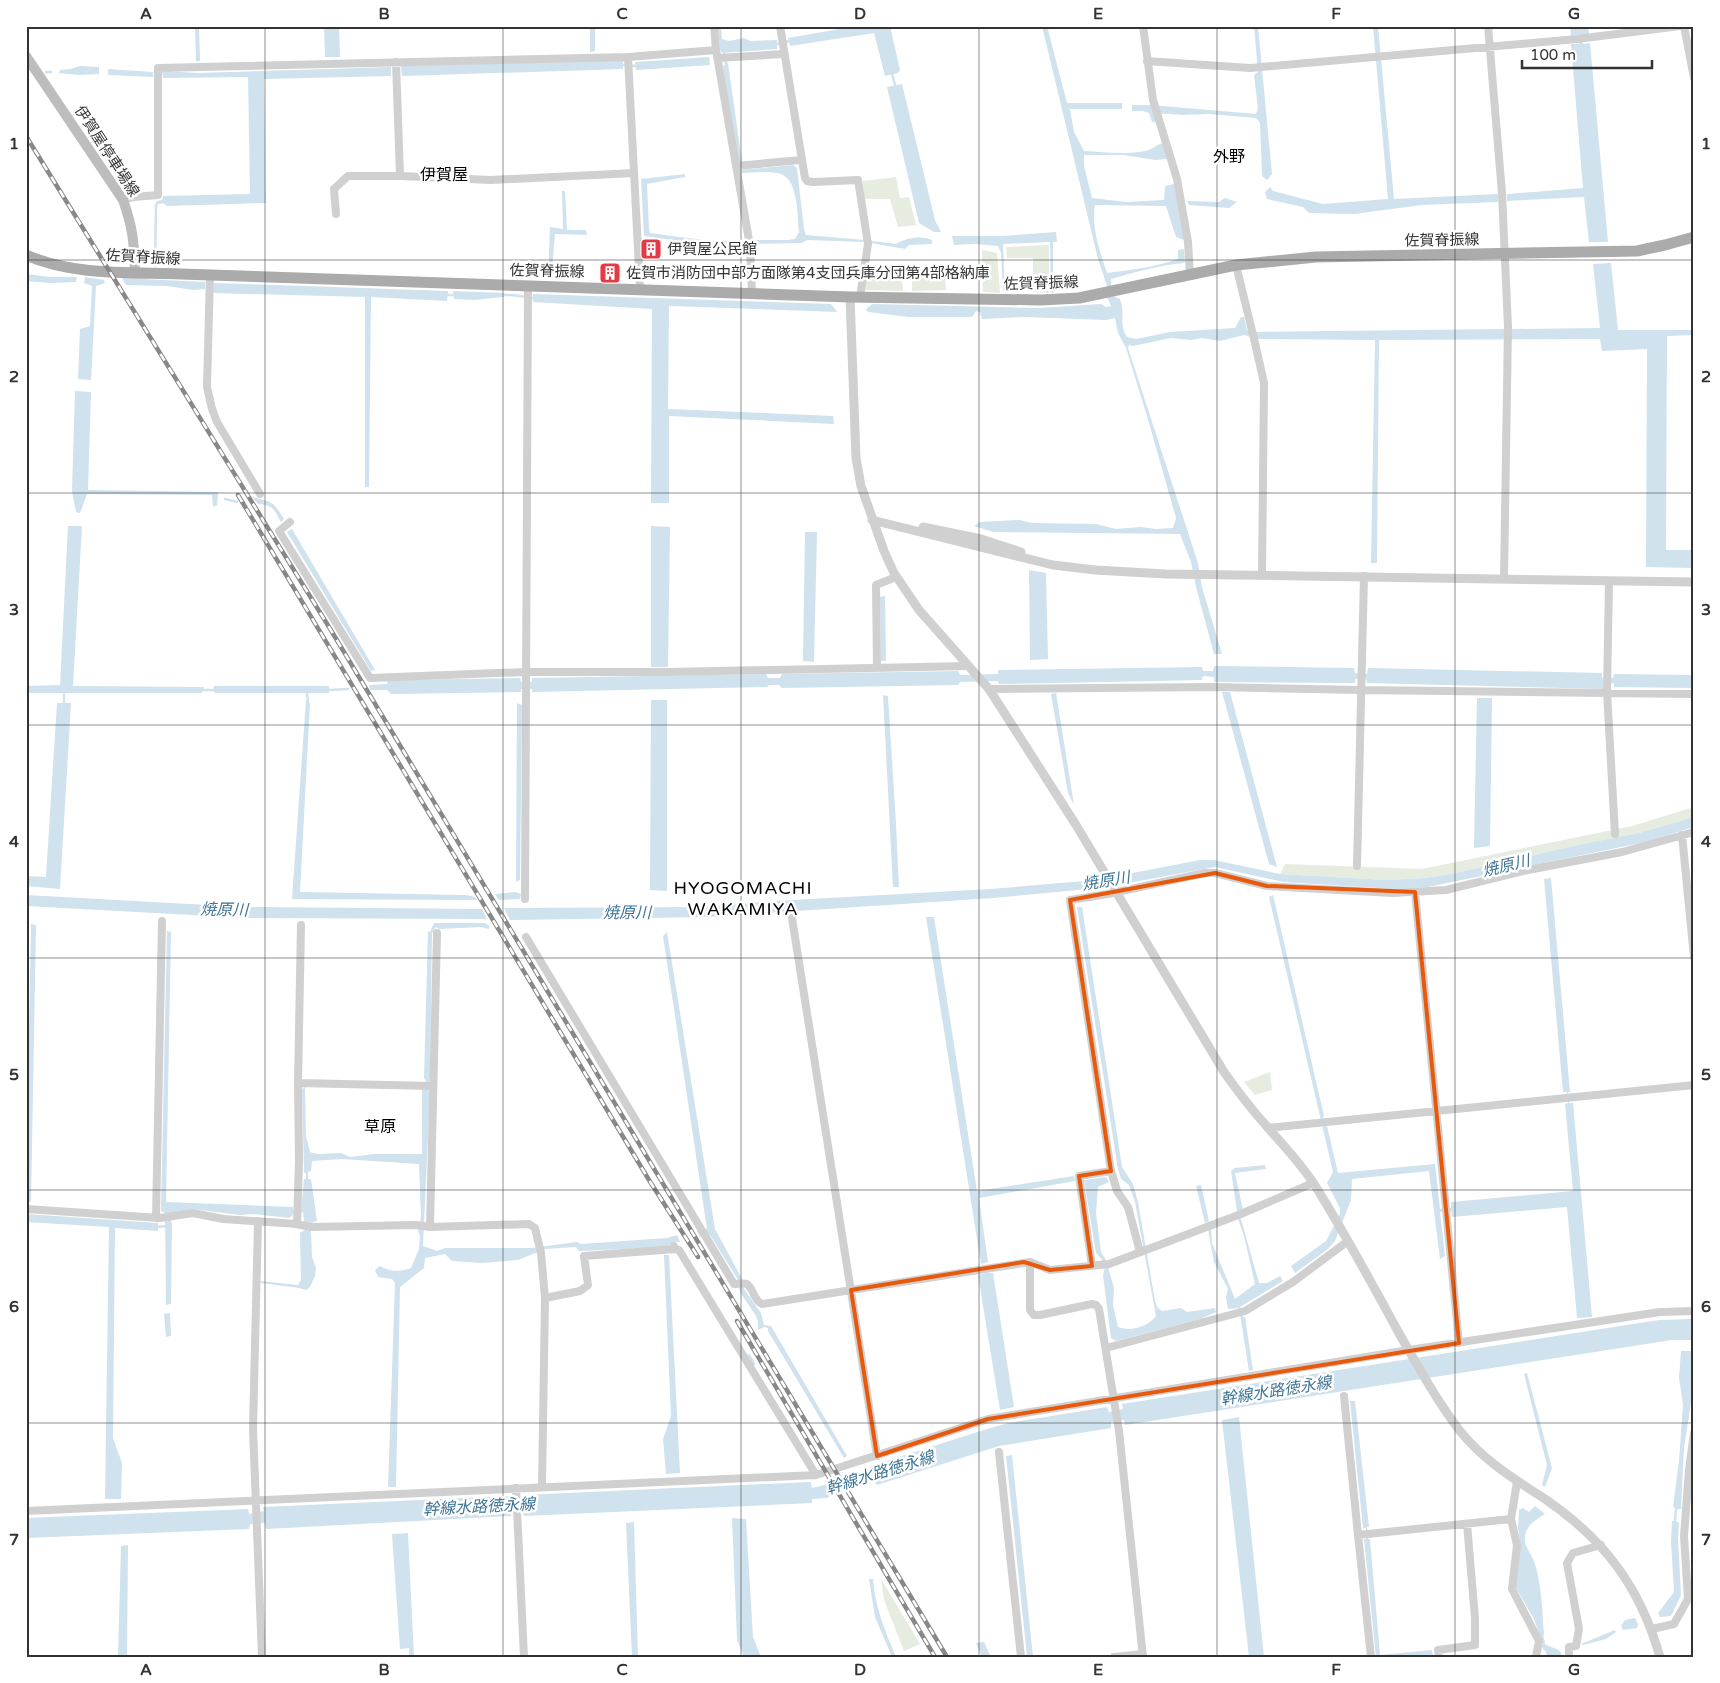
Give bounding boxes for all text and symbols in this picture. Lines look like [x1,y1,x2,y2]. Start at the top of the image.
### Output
text: A [140,4,152,24]
text: B [378,4,390,24]
text: C [616,4,628,24]
text: D [854,4,866,24]
text: E [1093,4,1103,24]
text: F [1331,4,1341,24]
text: G [1568,4,1580,24]
scale bar [1522,38,1652,70]
text: 100 m [1530,46,1576,64]
street label: 伊賀屋停車場線 [71,102,143,200]
text: 1 [9,134,19,154]
text: 1 [1701,134,1711,154]
district label: 外野 [1213,147,1245,167]
district label: 伊賀屋 [420,165,468,185]
street label: 佐賀脊振線 [1404,230,1480,250]
building icon: 伊賀屋公民館 [639,237,663,261]
place label: 伊賀屋公民館 [667,240,757,258]
street label: 佐賀脊振線 [105,246,181,268]
street label: 佐賀脊振線 [509,261,585,281]
building icon: 佐賀市消防団中部方面隊第4支団兵庫分団第4部格納庫 [598,261,622,285]
place label: 佐賀市消防団中部方面隊第4支団兵庫分団第4部格納庫 [626,264,990,282]
street label: 佐賀脊振線 [1003,273,1079,293]
text: 2 [9,367,19,387]
text: 2 [1701,367,1711,387]
text: 3 [9,600,19,620]
text: 3 [1701,600,1711,620]
text: 4 [9,832,19,852]
text: 4 [1701,832,1711,852]
water label: 焼原川 [1480,850,1534,881]
water label: 焼原川 [1081,867,1133,895]
district label: HYOGOMACHI WAKAMIYA [673,877,813,920]
water label: 焼原川 [200,900,250,920]
water label: 焼原川 [603,903,653,923]
text: 5 [9,1065,19,1085]
text: 5 [1701,1065,1711,1085]
district label: 草原 [364,1117,396,1137]
text: 6 [9,1297,19,1317]
text: 6 [1701,1297,1711,1317]
water label: 幹線水路徳永線 [1219,1372,1335,1410]
water label: 幹線水路徳永線 [824,1446,938,1499]
water label: 幹線水路徳永線 [423,1494,537,1520]
text: 7 [9,1530,19,1550]
text: 7 [1701,1530,1711,1550]
text: A [140,1660,152,1680]
text: B [378,1660,390,1680]
text: C [616,1660,628,1680]
text: D [854,1660,866,1680]
text: E [1093,1660,1103,1680]
text: F [1331,1660,1341,1680]
text: G [1568,1660,1580,1680]

